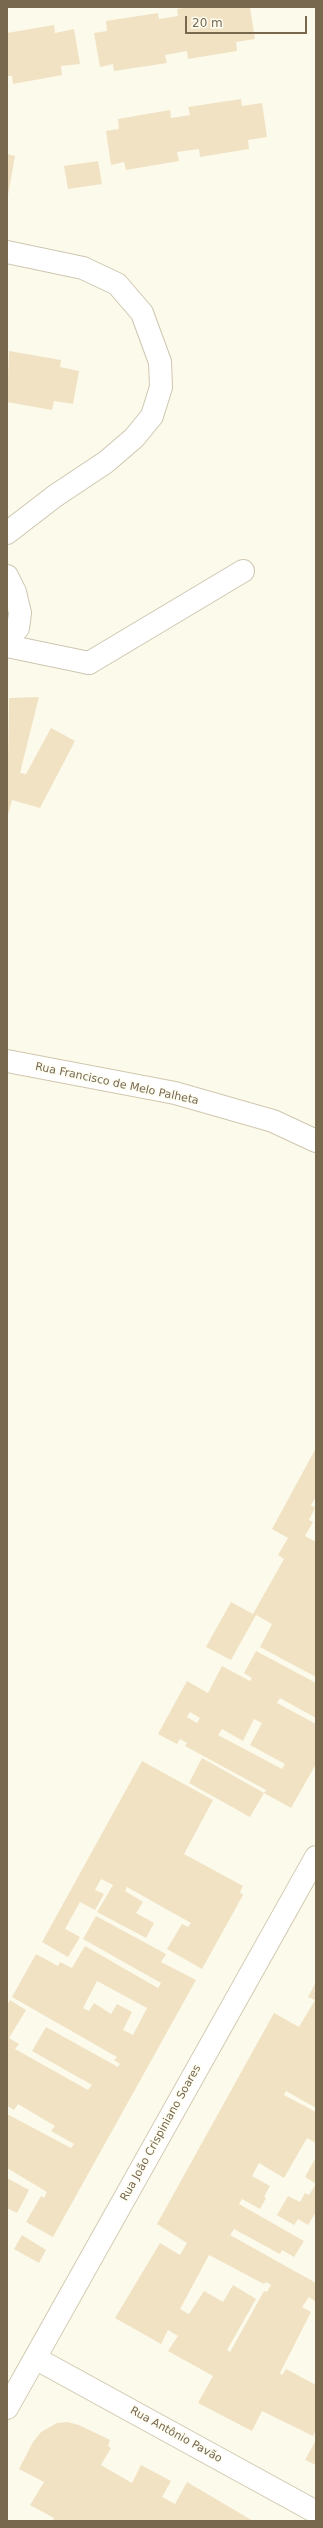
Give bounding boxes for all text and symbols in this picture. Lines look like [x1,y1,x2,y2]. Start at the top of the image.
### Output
scale bar [187,8,309,34]
text: 20 m [192,16,223,30]
street label: Rua Francisco de Melo Palheta [34,1060,200,1108]
street label: Rua João Crispiniano Soares [118,2063,204,2203]
street label: Rua Antônio Pavão [128,2404,224,2466]

